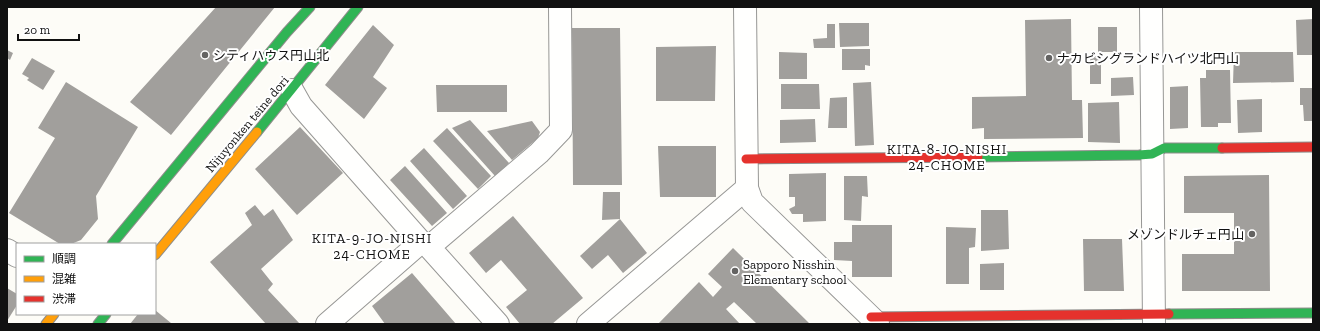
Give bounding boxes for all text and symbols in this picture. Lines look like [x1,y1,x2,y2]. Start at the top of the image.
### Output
scale bar [18,16,79,42]
text: 20 m [24,23,51,37]
place label: シティハウス円山北 [213,48,329,63]
marker: シティハウス円山北 [200,50,210,60]
place label: ナカビシグランドハイツ北円山 [1057,51,1239,66]
marker: ナカビシグランドハイツ北円山 [1044,53,1054,63]
street label: Nijuyonken teine dori [202,73,293,176]
district label: KITA-8-JO-NISHI 24-CHOME [887,141,1007,174]
place label: メゾンドルチェ円山 [1127,227,1244,242]
marker: メゾンドルチェ円山 [1247,229,1257,239]
district label: KITA-9-JO-NISHI 24-CHOME [312,230,432,263]
legend [16,243,156,315]
text: 順調 [52,252,76,266]
place label: Sapporo Nisshin Elementary school [743,257,847,287]
marker: Sapporo Nisshin Elementary school [730,266,740,276]
text: 混雑 [52,272,76,286]
text: 渋滞 [52,292,76,306]

